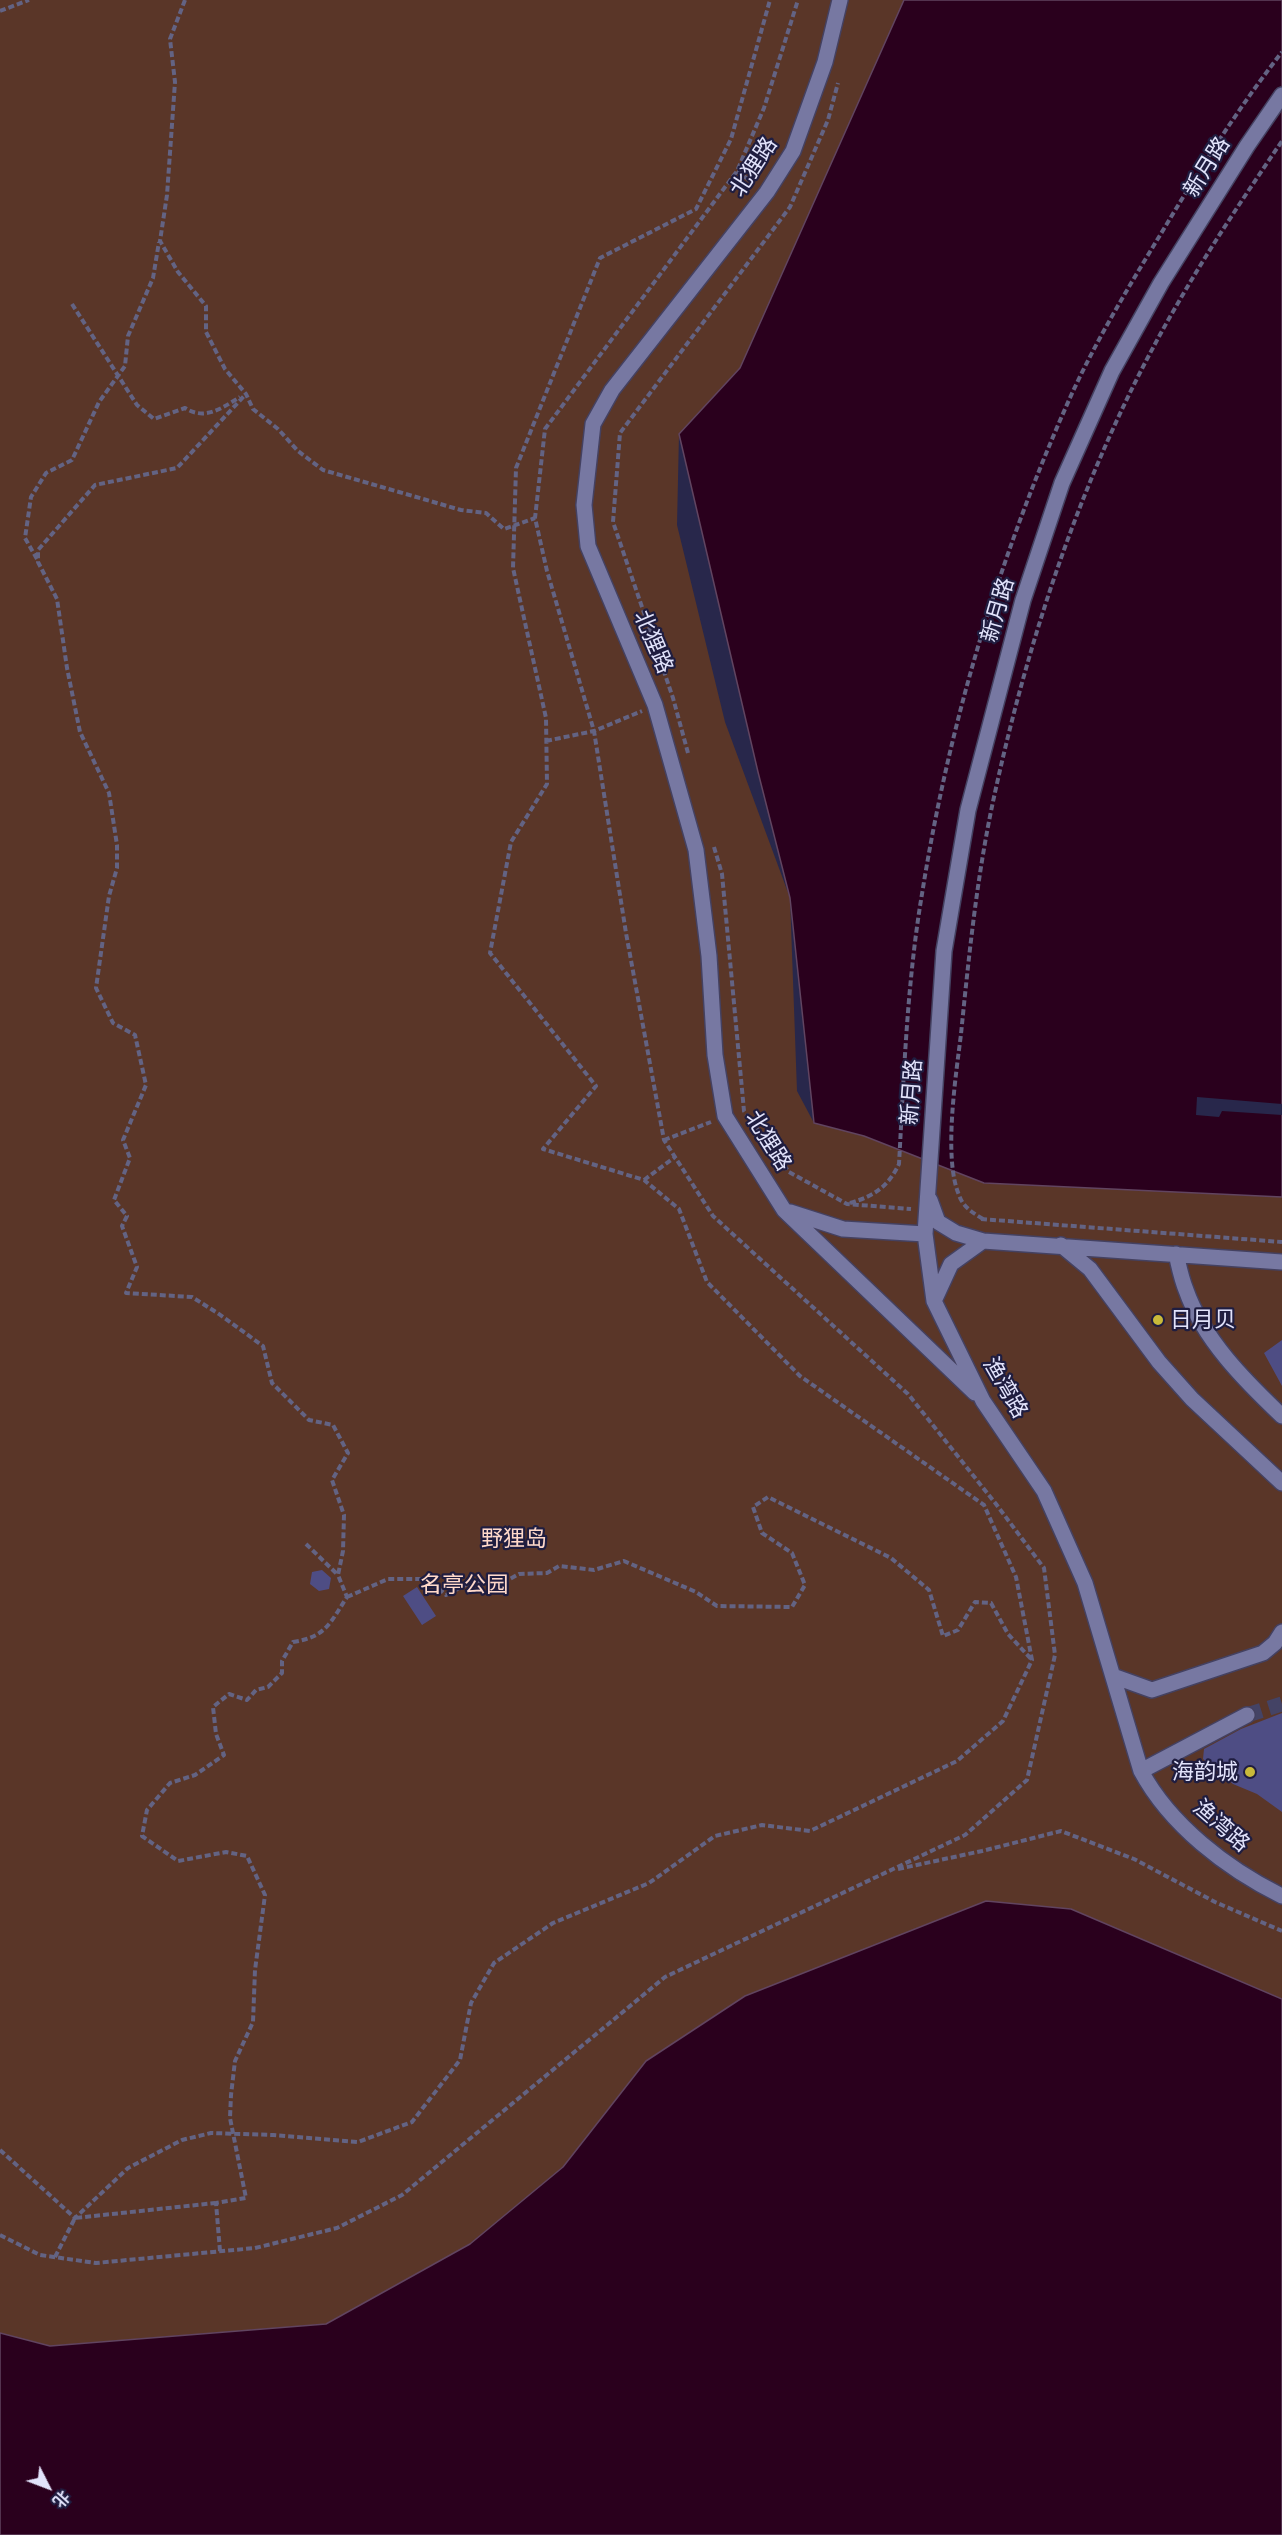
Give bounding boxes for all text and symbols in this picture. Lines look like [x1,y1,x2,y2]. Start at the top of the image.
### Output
street label: 北狸路 [725,132,783,202]
street label: 新月路 [1178,132,1236,202]
street label: 新月路 [976,575,1020,645]
street label: 北狸路 [628,606,678,678]
street label: 新月路 [897,1058,927,1126]
street label: 北狸路 [739,1106,797,1176]
place label: 日月贝 [1170,1307,1236,1333]
marker: 日月贝 [1151,1313,1165,1327]
street label: 渔湾路 [977,1353,1033,1423]
park label: 野狸岛 [481,1526,547,1552]
park label: 名亭公园 [420,1572,508,1598]
place label: 海韵城 [1172,1759,1238,1785]
marker: 海韵城 [1243,1765,1257,1779]
street label: 渔湾路 [1187,1794,1255,1858]
north arrow [18,2457,78,2517]
text: 北 [49,2486,74,2512]

